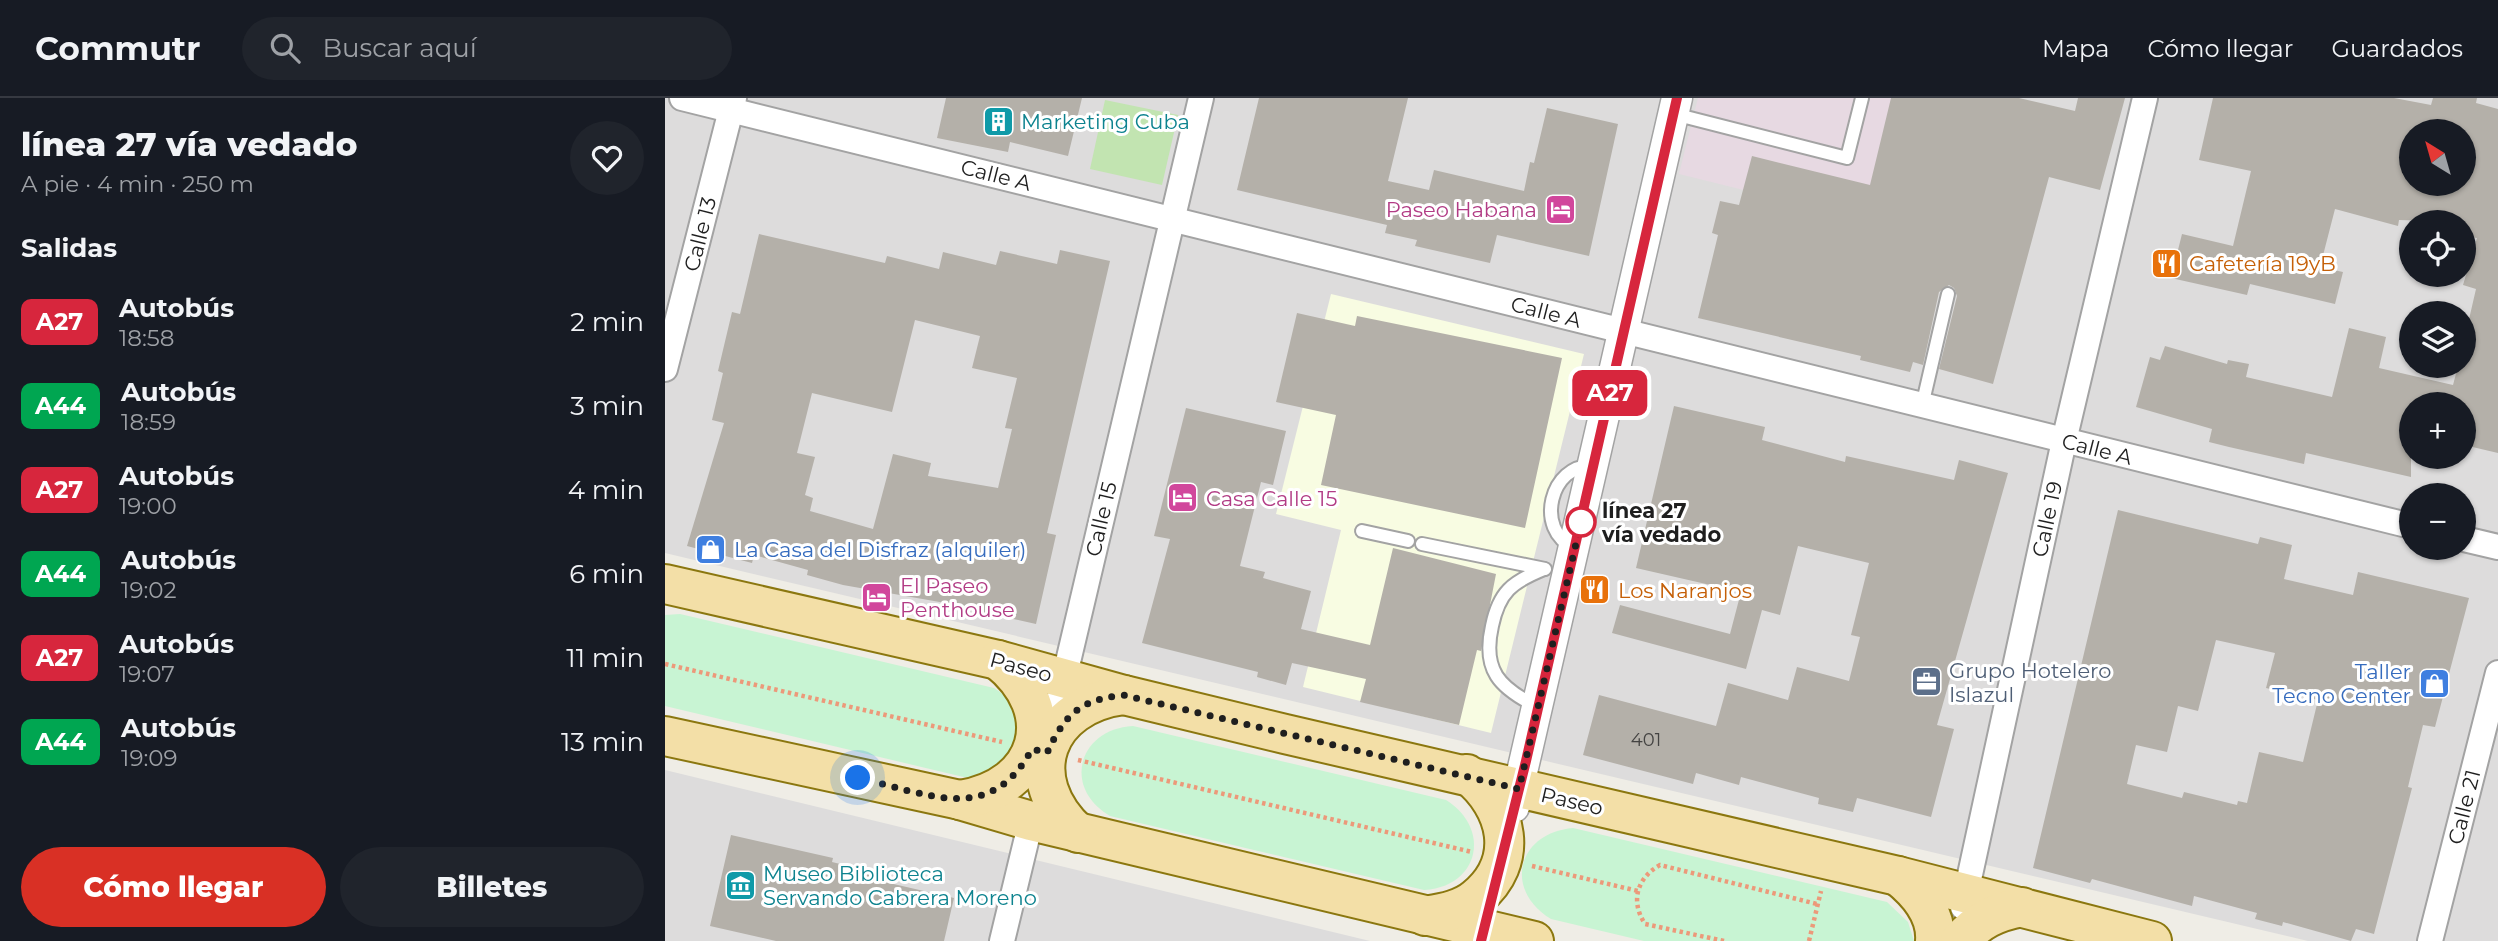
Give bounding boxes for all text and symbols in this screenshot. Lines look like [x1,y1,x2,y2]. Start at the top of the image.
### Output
search box [242,17,732,80]
text: Commutr [35,28,200,68]
icon: search [266,29,304,67]
text: Buscar aquí [322,32,477,64]
text: Mapa [2042,34,2109,63]
text: Cómo llegar [2147,34,2293,63]
text: Guardados [2331,34,2463,63]
building icon: Marketing Cuba [981,104,1015,138]
place label: Marketing Cuba [1021,109,1190,134]
north arrow [2399,119,2476,196]
map controls [2399,119,2476,560]
button: heart [570,121,644,195]
text: línea 27 vía vedado [21,124,357,164]
street label: Calle A [958,154,1035,196]
text: A pie · 4 min · 250 m [21,170,254,198]
hotel icon: Paseo Habana [1543,192,1577,226]
street label: Calle 13 [679,194,721,274]
place label: Paseo Habana [1386,197,1537,222]
button: locate [2399,210,2476,287]
text: Salidas [21,232,117,264]
restaurant icon: Cafetería 19yB [2149,246,2183,280]
place label: Cafetería 19yB [2189,251,2336,276]
street label: Calle A [1508,291,1585,333]
text: Autobús [119,292,234,324]
button: layers [2399,301,2476,378]
text: 2 min [570,306,644,338]
text: A27 [36,307,83,336]
text: 18:58 [119,324,175,352]
line badge: A27 [1570,370,1650,416]
text: Autobús [121,376,236,408]
text: A27 [1586,378,1634,407]
text: 3 min [570,390,644,422]
text: A44 [35,391,86,420]
button: + [2399,392,2476,469]
text: 18:59 [121,408,176,436]
street label: Calle A [2059,428,2136,470]
text: Autobús [119,460,234,492]
text: 4 min [568,474,644,506]
text: A27 [36,475,83,504]
street label: Calle 15 [1080,479,1122,559]
street label: Calle 19 [2027,479,2067,559]
hotel icon: Casa Calle 15 [1166,481,1200,515]
button: − [2399,483,2476,560]
place label: Casa Calle 15 [1206,486,1337,511]
text: 19:00 [119,492,177,520]
place label: línea 27 vía vedado [1601,498,1721,547]
marker: línea 27 vía vedado [1566,507,1596,537]
shop icon: La Casa del Disfraz (alquiler) [694,532,728,566]
place label: La Casa del Disfraz (alquiler) [734,537,1027,562]
text: Autobús [121,544,236,576]
text: 6 min [569,558,644,590]
text: A44 [35,559,86,588]
place label: El Paseo Penthouse [900,573,1015,622]
restaurant icon: Los Naranjos [1578,573,1612,607]
text: 19:02 [121,576,177,604]
place label: Los Naranjos [1618,578,1752,603]
hotel icon: El Paseo Penthouse [860,580,894,614]
text: Autobús [119,628,234,660]
text: 11 min [566,642,644,674]
text: A27 [36,643,83,672]
street label: Paseo [987,647,1055,687]
place label: Grupo Hotelero Islazul [1949,658,2111,707]
place label: Taller Tecno Center [2272,659,2411,708]
text: 19:07 [119,660,175,688]
office icon: Grupo Hotelero Islazul [1909,665,1943,699]
shop icon: Taller Tecno Center [2417,666,2451,700]
text: Autobús [121,712,236,744]
text: 13 min [561,726,644,758]
text: A44 [35,727,86,756]
house number: 401 [1631,729,1661,751]
text: 19:09 [121,744,178,772]
your location [840,760,875,795]
street label: Calle 21 [2443,767,2485,847]
street label: Paseo [1538,782,1606,820]
button: Cómo llegar [21,847,326,927]
button: Billetes [340,847,644,927]
place label: Museo Biblioteca Servando Cabrera Moreno [763,861,1037,910]
museum icon: Museo Biblioteca Servando Cabrera Moreno [723,868,757,902]

